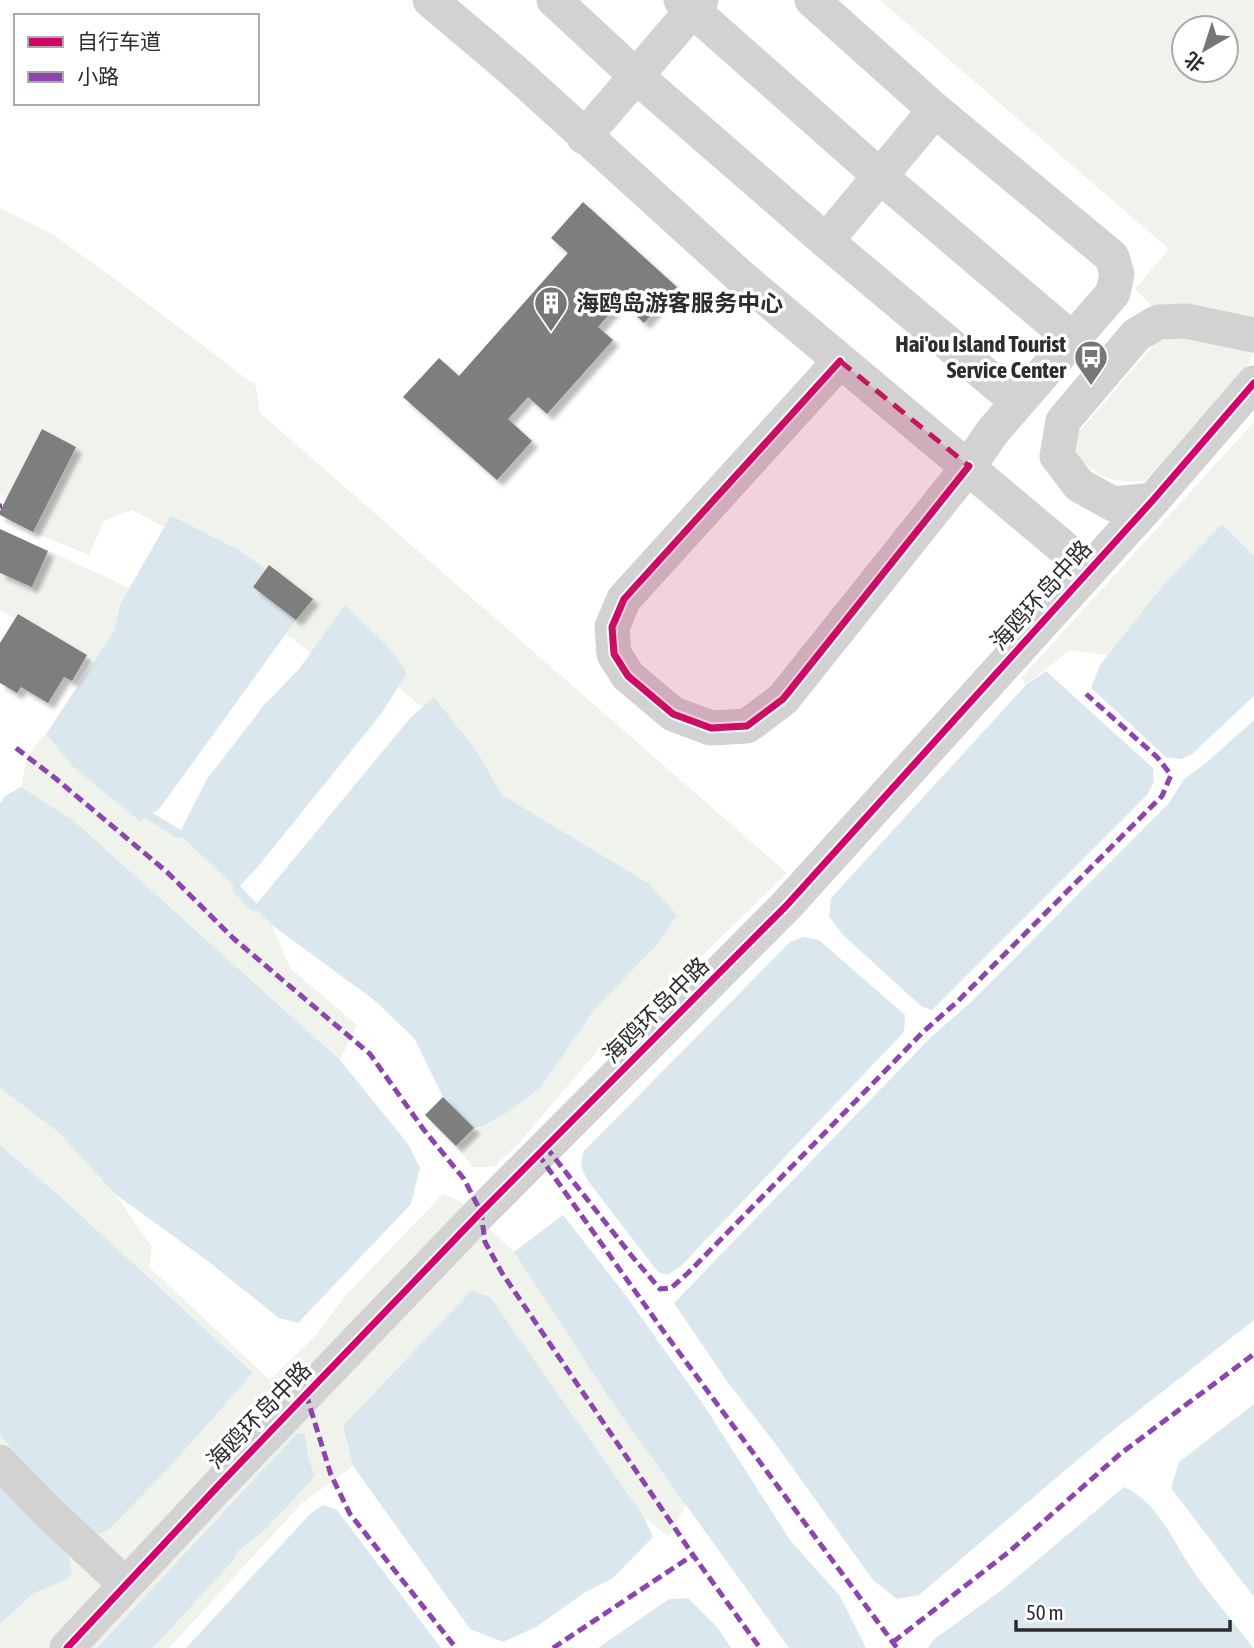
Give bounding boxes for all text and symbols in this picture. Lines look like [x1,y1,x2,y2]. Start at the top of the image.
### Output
legend [14,14,259,105]
north arrow [1170,14,1240,84]
text: 自行车道 [77,29,161,53]
text: 北 [1180,48,1209,77]
text: 小路 [77,64,119,88]
building icon: 海鸥岛游客服务中心 [532,284,570,333]
place label: 海鸥岛游客服务中心 [576,290,783,316]
place label: Hai'ou Island Tourist Service Center [895,331,1067,383]
bus stop icon: Hai'ou Island Tourist Service Center [1072,338,1110,387]
street label: 海鸥环岛中路 [985,535,1097,655]
street label: 海鸥环岛中路 [598,952,714,1068]
street label: 海鸥环岛中路 [202,1356,316,1474]
scale bar [1016,1588,1230,1632]
text: 50 m [1026,1600,1064,1624]

